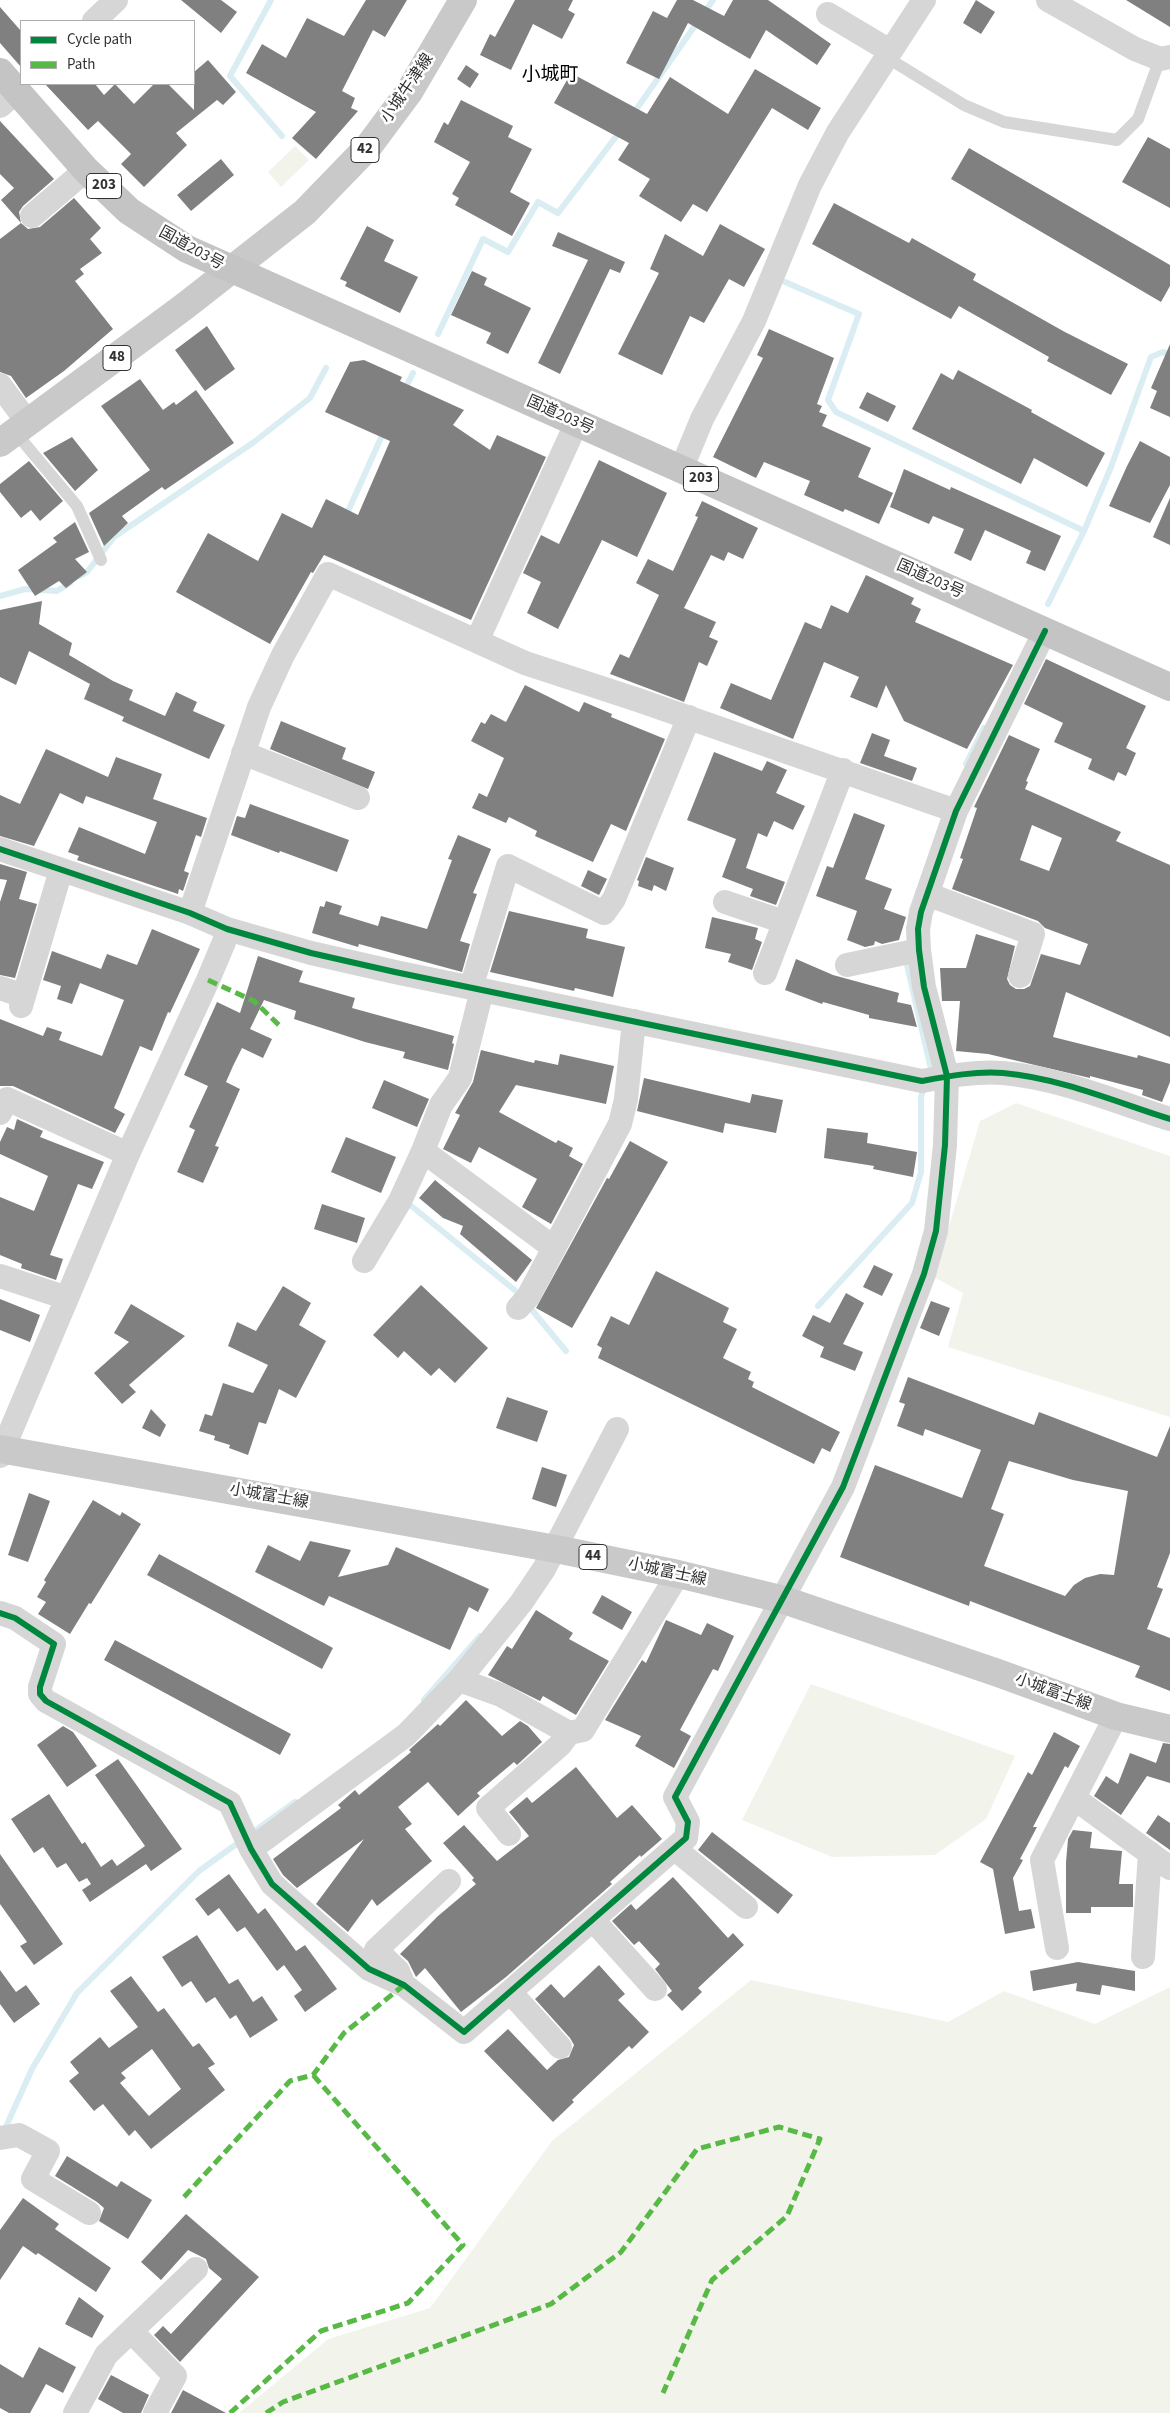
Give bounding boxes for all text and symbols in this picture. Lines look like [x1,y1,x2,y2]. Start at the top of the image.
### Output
legend [20,20,195,85]
text: Cycle path [67,29,132,50]
street label: 小城牛津線 [378,50,438,128]
text: Path [67,54,95,75]
district label: 小城町 [522,65,578,87]
road number: 42 [351,138,379,162]
road number: 203 [86,174,122,198]
street label: 国道203号 [155,223,227,275]
road number: 48 [103,346,131,370]
street label: 国道203号 [523,393,597,439]
road number: 203 [684,466,718,492]
street label: 国道203号 [893,557,967,603]
street label: 小城富士線 [228,1481,310,1513]
road number: 44 [579,1544,607,1570]
street label: 小城富士線 [626,1555,708,1591]
street label: 小城富士線 [1012,1670,1094,1716]

